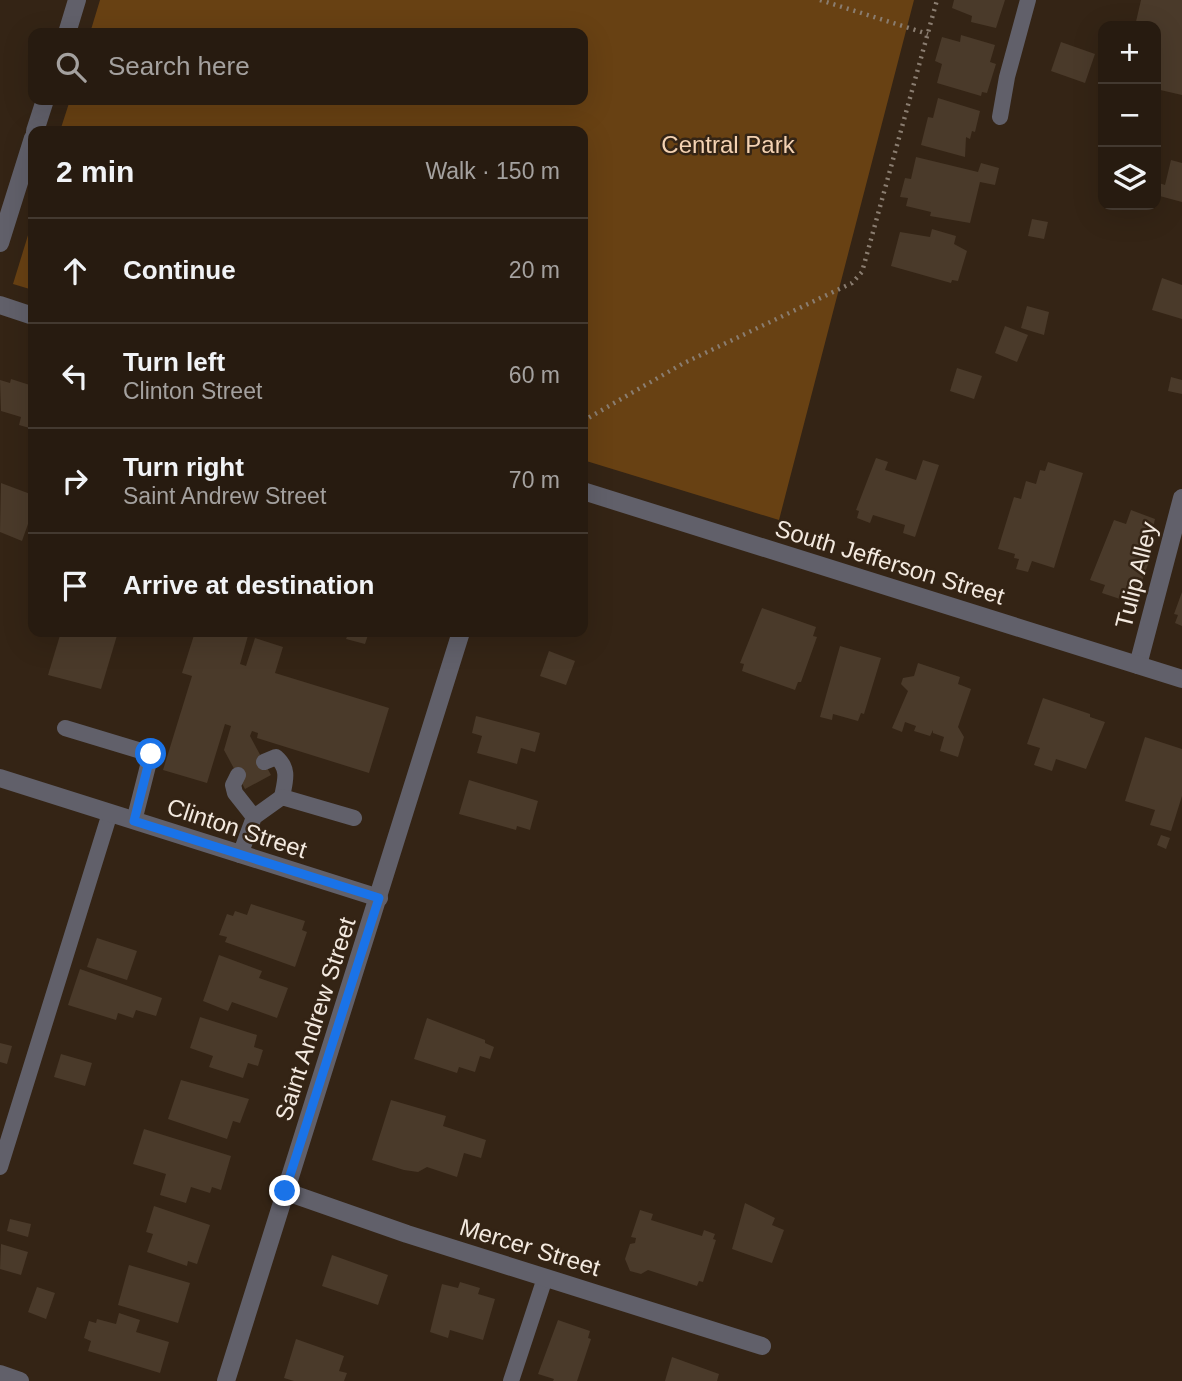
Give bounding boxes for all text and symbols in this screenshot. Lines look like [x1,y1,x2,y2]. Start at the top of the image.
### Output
map controls [1098,21,1161,210]
button: + [1098,21,1161,84]
search box [28,28,588,105]
icon: search [52,48,90,86]
text: Search here [108,51,250,81]
button: − [1098,84,1161,147]
park label: Central Park [661,131,796,158]
button: layers [1098,147,1161,210]
text: 2 min [56,155,134,188]
text: Walk · 150 m [425,158,560,184]
icon: ahead [56,252,94,290]
text: Continue [123,255,236,285]
text: 20 m [509,257,560,283]
text: Turn left [123,347,225,377]
icon: left [56,357,94,395]
text: 60 m [509,362,560,388]
text: Clinton Street [123,378,262,404]
text: Turn right [123,452,244,482]
icon: right [56,462,94,500]
text: 70 m [509,467,560,493]
text: Saint Andrew Street [123,483,326,509]
street label: South Jefferson Street [772,514,1008,610]
street label: Tulip Alley [1110,519,1162,631]
icon: arrive [56,567,94,605]
text: Arrive at destination [123,570,374,600]
route start [135,738,166,769]
street label: Clinton Street [164,793,311,863]
street label: Saint Andrew Street [269,914,361,1124]
route end [269,1175,300,1206]
street label: Mercer Street [457,1213,604,1281]

